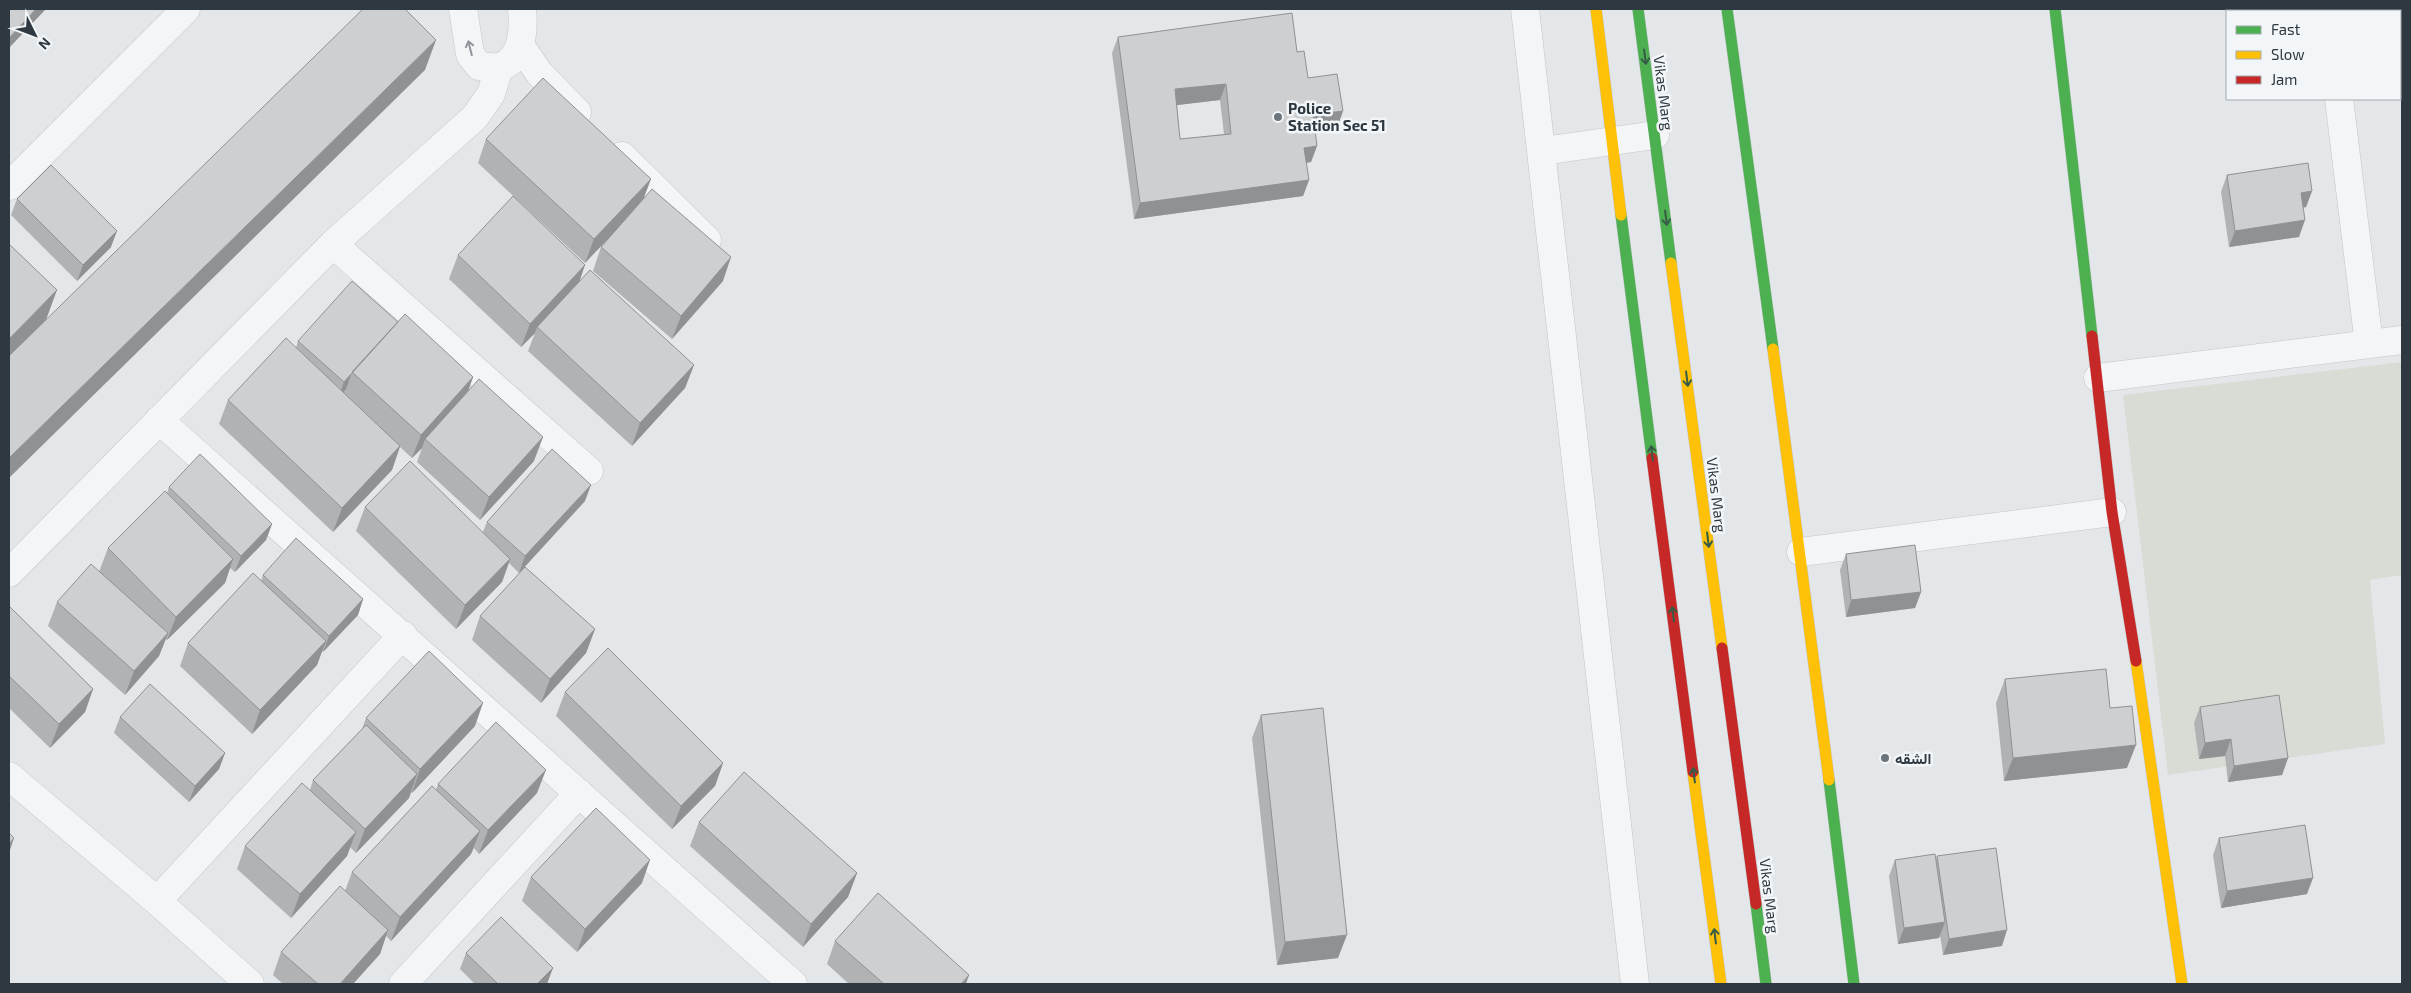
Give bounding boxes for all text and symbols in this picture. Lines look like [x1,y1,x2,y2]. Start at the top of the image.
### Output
north arrow [10,10,60,60]
legend [2226,10,2401,100]
text: Fast [2271,20,2301,38]
text: N [35,35,55,53]
one-way arrow [465,40,474,56]
text: Slow [2271,45,2305,63]
one-way arrow [1640,49,1650,65]
street label: Vikas Marg [1650,54,1678,132]
text: Jam [2271,70,2297,88]
place label: Police Station Sec 51 [1288,99,1386,134]
marker: Police Station Sec 51 [1272,111,1284,123]
one-way arrow [1661,210,1671,226]
one-way arrow [1682,371,1692,387]
one-way arrow [1646,445,1656,461]
street label: Vikas Marg [1703,456,1731,534]
one-way arrow [1703,532,1713,548]
one-way arrow [1668,606,1678,622]
place label: الشقه [1895,749,1932,767]
marker: الشقه [1879,752,1891,764]
one-way arrow [1689,767,1699,783]
street label: Vikas Marg [1756,857,1784,935]
one-way arrow [1710,928,1720,944]

